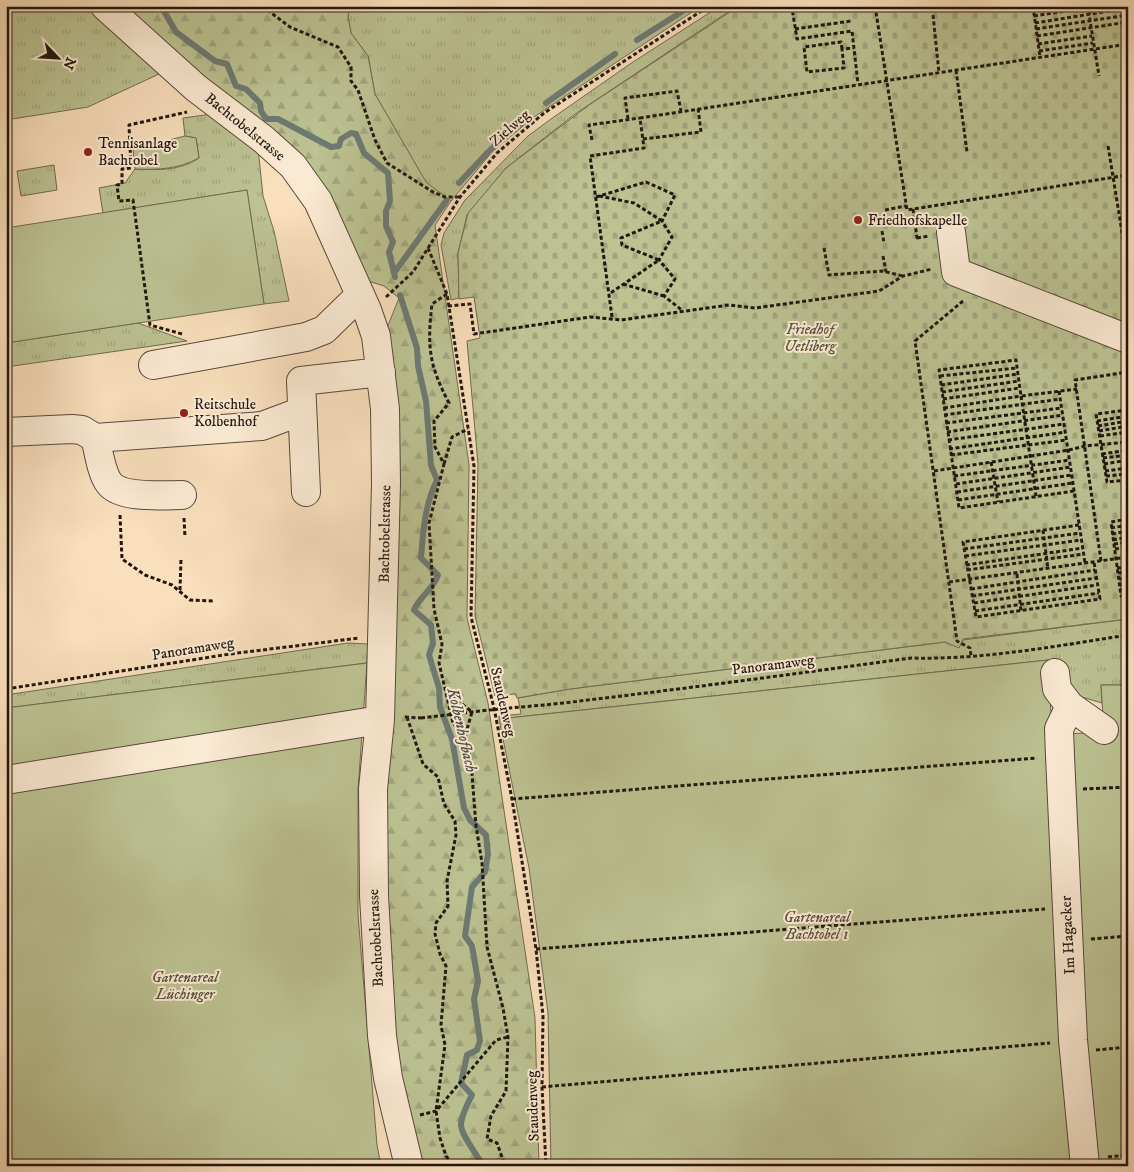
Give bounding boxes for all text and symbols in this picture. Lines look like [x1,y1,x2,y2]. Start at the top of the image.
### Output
north arrow [32,32,82,82]
text: N [58,54,79,73]
street label: Bachtobelstrasse [201,89,289,165]
street label: Zielweg [486,105,535,151]
place label: Tennisanlage Bachtobel [98,134,177,170]
marker: Tennisanlage Bachtobel [82,146,94,158]
place label: Friedhofskapelle [868,211,967,230]
marker: Friedhofskapelle [852,214,864,226]
park label: Friedhof Uetliberg [784,320,838,356]
place label: Reitschule Kolbenhof [194,395,259,431]
marker: Reitschule Kolbenhof [178,407,190,419]
street label: Bachtobelstrasse [375,485,395,583]
street label: Panoramaweg [151,633,236,665]
street label: Panoramaweg [731,650,816,679]
street label: Staudenweg [486,665,520,739]
water label: Kolbenhofbach [442,685,481,774]
street label: Bachtobelstrasse [364,889,388,987]
street label: Im Hagacker [1056,895,1080,975]
park label: Gartenareal Bachtobel 1 [784,908,852,944]
park label: Gartenareal Lüchinger [152,968,220,1004]
street label: Staudenweg [522,1070,544,1142]

